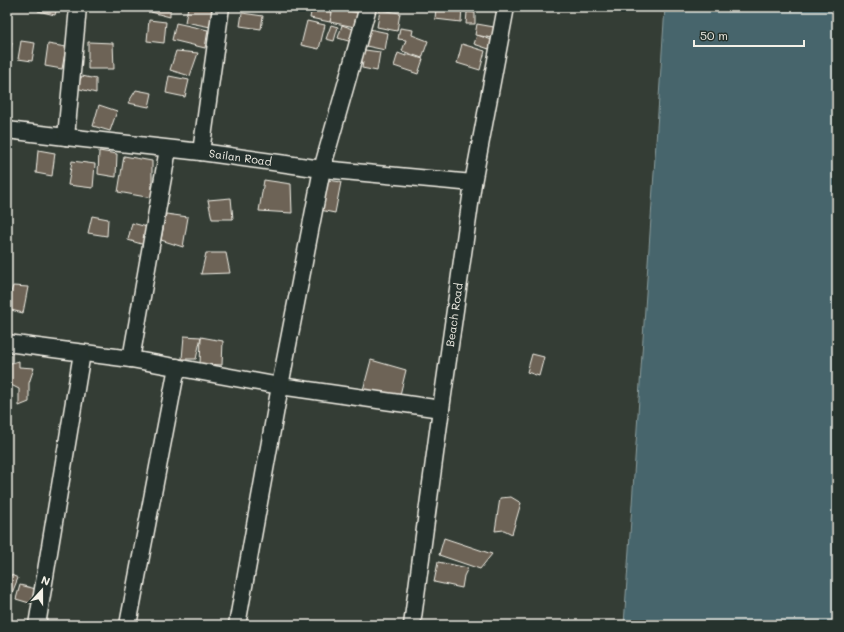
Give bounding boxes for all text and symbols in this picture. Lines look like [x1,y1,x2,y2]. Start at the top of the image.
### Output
scale bar [694,22,804,48]
text: 50 m [700,27,728,43]
street label: Sailan Road [208,145,273,169]
street label: Beach Road [442,282,466,348]
north arrow [22,570,62,610]
text: N [39,572,52,589]

